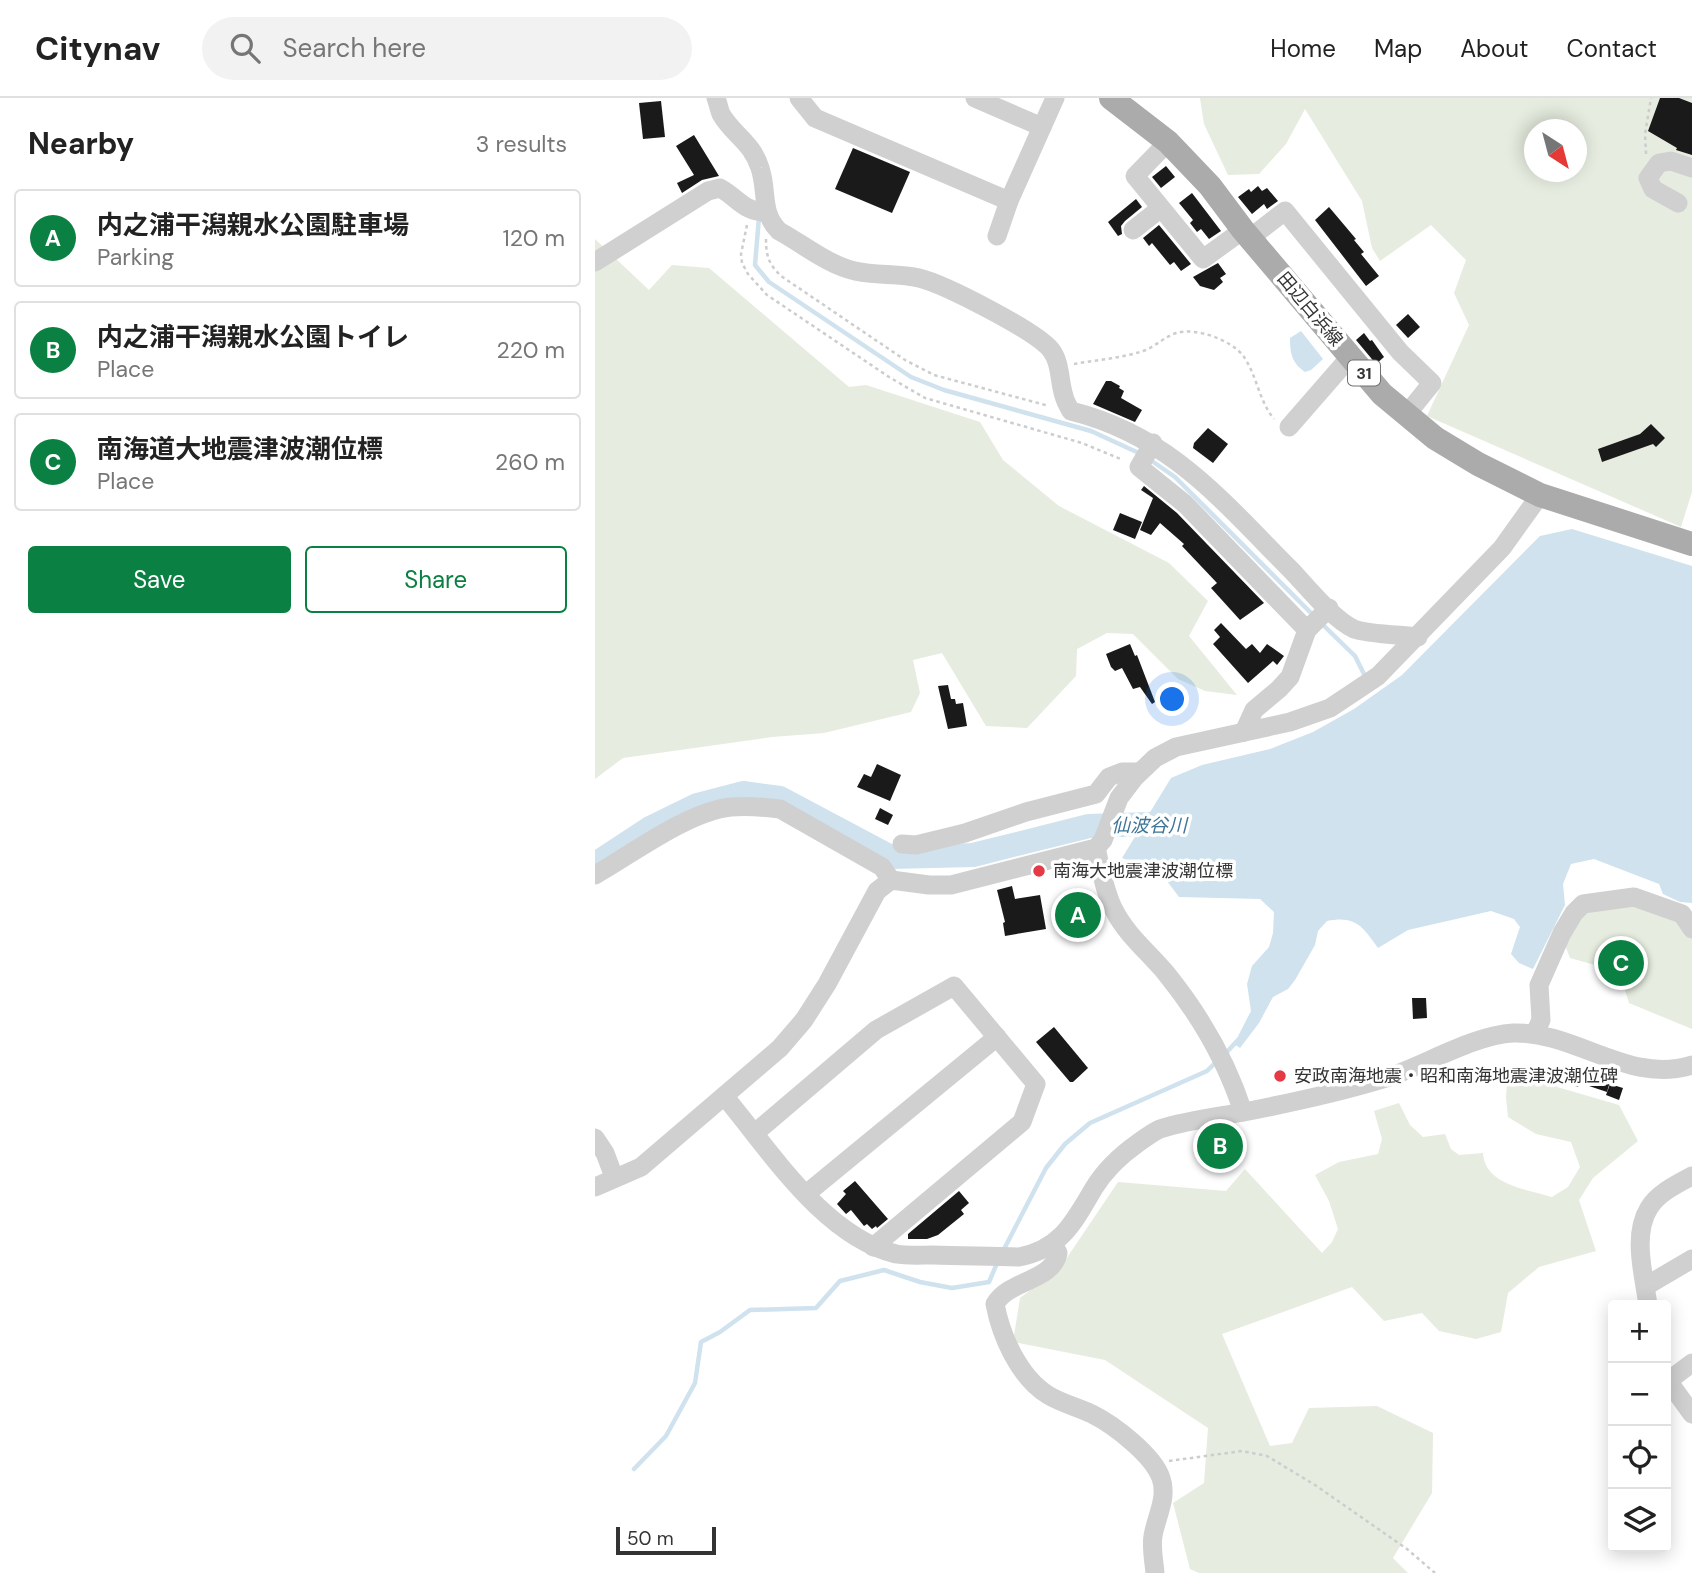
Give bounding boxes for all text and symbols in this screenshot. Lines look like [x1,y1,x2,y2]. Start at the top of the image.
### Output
search box [202,17,692,80]
text: Citynav [35,27,160,70]
icon: search [226,29,264,67]
text: Search here [282,31,426,65]
text: Home [1270,33,1336,64]
text: Map [1374,33,1422,64]
text: About [1460,33,1529,64]
text: Contact [1567,33,1657,64]
north arrow [1524,119,1587,182]
text: Nearby [28,124,134,163]
text: 3 results [476,129,567,159]
text: 内之浦干潟親水公園駐車場 [97,208,409,242]
text: A [45,223,61,253]
text: 120 m [502,223,565,253]
text: Parking [97,242,174,272]
street label: 田辺白浜線 [1272,267,1348,351]
text: 内之浦干潟親水公園トイレ [97,320,409,354]
text: B [46,335,60,365]
text: 220 m [496,335,565,365]
text: Place [97,354,154,384]
road number: 31 [1348,360,1380,386]
text: 南海道大地震津波潮位標 [97,432,383,466]
text: C [45,447,61,477]
text: 260 m [495,447,565,477]
text: Place [97,466,154,496]
button: Save [28,546,291,613]
button: Share [305,546,567,613]
your location [1155,682,1189,716]
water label: 仙波谷川 [1111,813,1189,838]
place label: 南海大地震津波潮位標 [1053,859,1233,883]
marker: 南海大地震津波潮位標 [1031,863,1047,879]
pin: A [1055,889,1101,941]
pin: C [1598,937,1644,989]
place label: 安政南海地震・昭和南海地震津波潮位碑 [1294,1064,1618,1088]
marker: 安政南海地震・昭和南海地震津波潮位碑 [1272,1068,1288,1084]
pin: B [1197,1120,1243,1172]
map controls [1608,1300,1671,1552]
button: + [1608,1300,1671,1363]
button: − [1608,1363,1671,1426]
button: locate [1608,1426,1671,1489]
button: layers [1608,1489,1671,1552]
scale bar [616,1524,716,1556]
text: 50 m [627,1526,674,1551]

